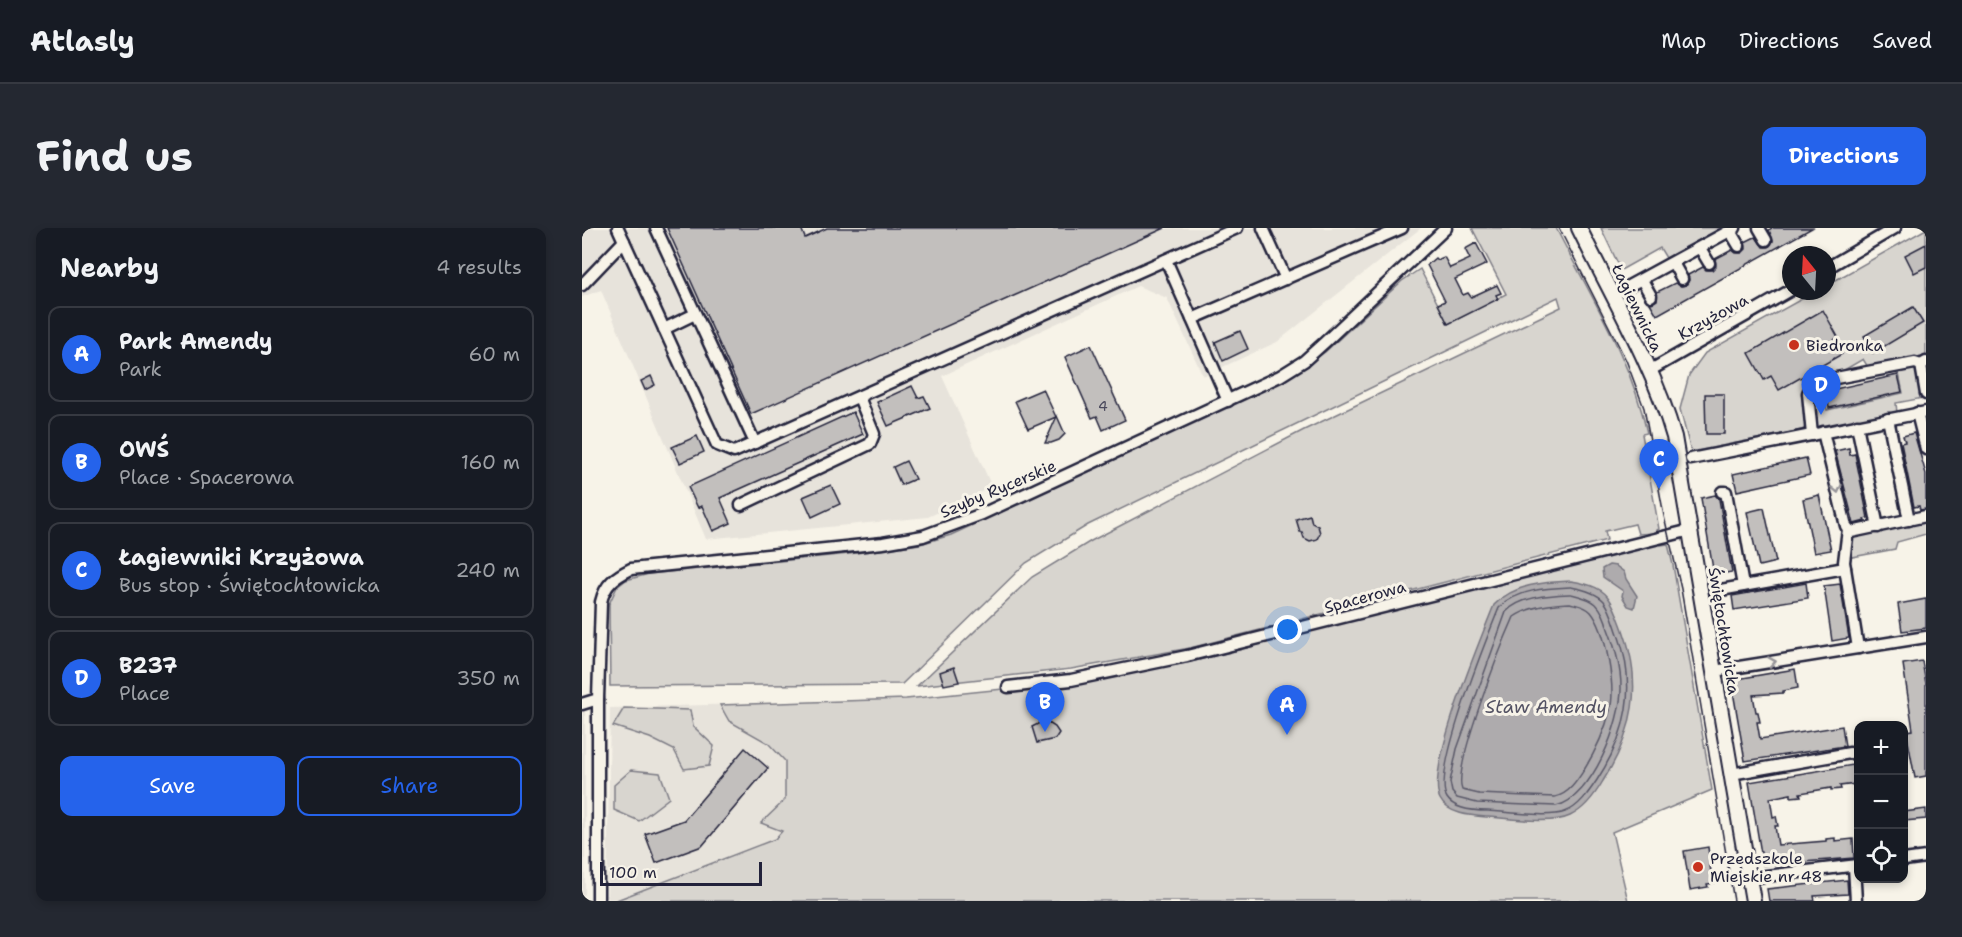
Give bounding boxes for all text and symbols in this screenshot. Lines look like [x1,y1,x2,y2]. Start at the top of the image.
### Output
text: Atlasly [30,22,135,60]
text: Map [1661,27,1706,55]
text: Directions [1739,27,1839,55]
text: Saved [1872,27,1932,55]
button: Directions [1762,127,1926,185]
text: Find us [36,128,193,184]
north arrow [1782,246,1836,300]
text: Nearby [60,250,159,285]
text: 4 results [436,254,522,280]
street label: Łagiewnicka [1606,260,1667,355]
street label: Krzyżowa [1674,289,1752,345]
text: Park Amendy [119,327,273,356]
place label: Biedronka [1806,335,1884,356]
marker: Biedronka [1787,338,1801,352]
text: A [74,341,89,367]
text: 60 m [468,341,520,367]
text: Park [119,356,162,382]
pin: D [1802,366,1840,415]
house number: 4 [1098,397,1108,415]
text: OWŚ [119,435,169,464]
pin: C [1640,440,1678,489]
text: B [75,449,88,475]
text: 160 m [461,449,520,475]
street label: Szyby Rycerskie [937,455,1059,523]
text: Place · Spacerowa [119,464,294,490]
one-way arrow [1830,483,1843,493]
text: Łagiewniki Krzyżowa [119,543,364,572]
text: C [75,557,88,583]
text: 240 m [455,557,520,583]
street label: Świętochłowicka [1704,566,1744,696]
text: Bus stop · Świętochłowicka [119,572,380,598]
street label: Spacerowa [1322,576,1408,618]
your location [1273,615,1302,644]
text: B237 [119,651,177,680]
one-way arrow [1767,656,1777,668]
text: D [74,665,89,691]
text: 350 m [456,665,520,691]
text: Place [119,680,170,706]
pin: B [1026,682,1064,732]
pin: A [1268,686,1306,735]
water label: Staw Amendy [1485,695,1607,719]
map controls [1854,721,1908,883]
button: + [1854,721,1908,775]
button: Save [60,756,285,816]
button: Share [297,756,522,816]
button: − [1854,775,1908,829]
button: locate [1854,829,1908,883]
place label: Przedszkole Miejskie nr 48 [1710,848,1823,887]
scale bar [600,859,762,886]
marker: Przedszkole Miejskie nr 48 [1691,860,1705,874]
text: 100 m [609,862,657,883]

